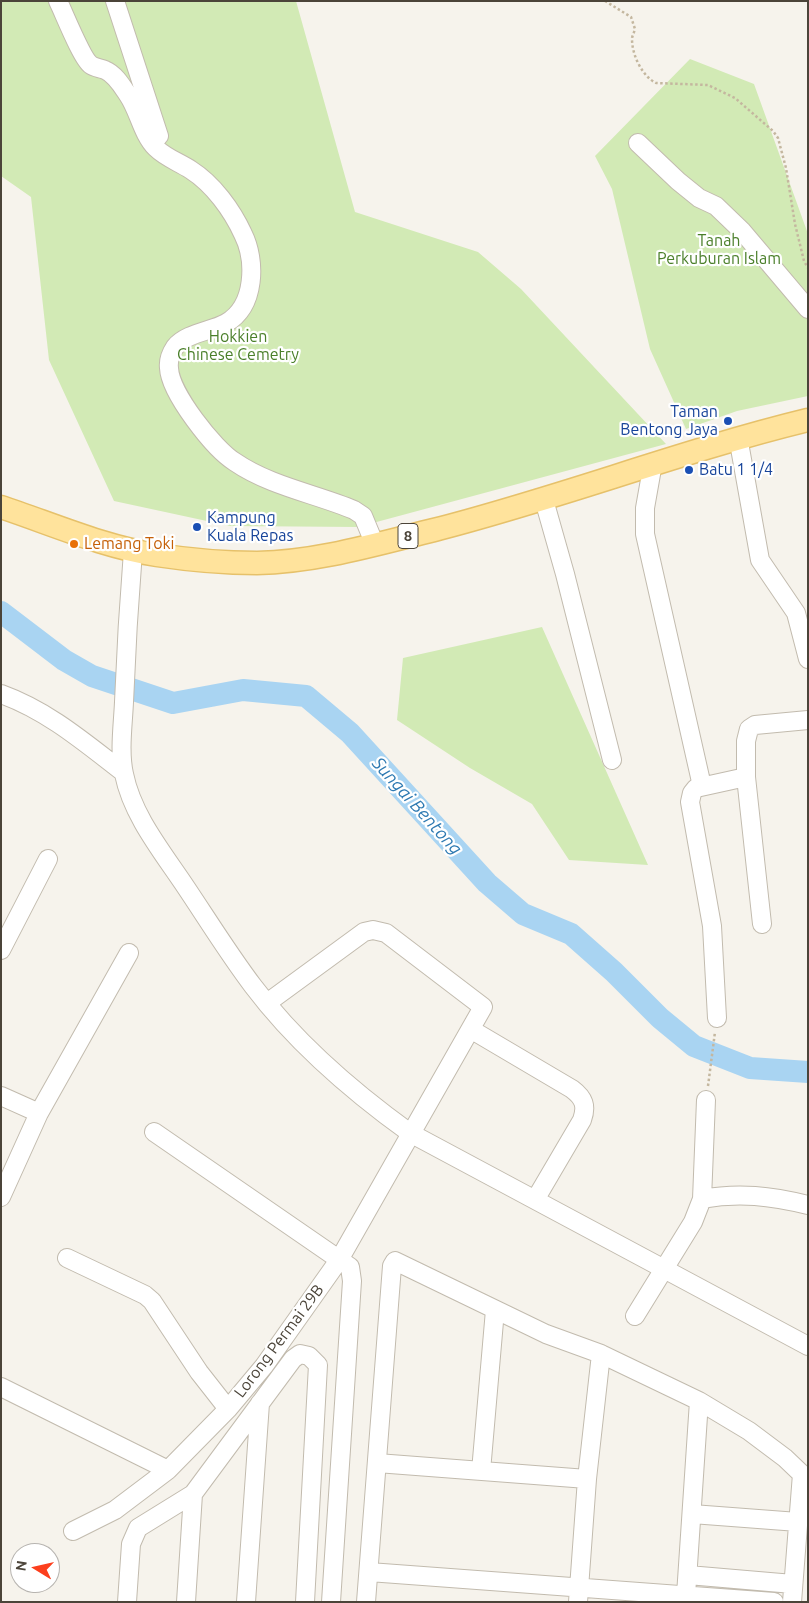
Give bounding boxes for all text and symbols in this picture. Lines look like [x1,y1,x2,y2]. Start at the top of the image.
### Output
park label: Tanah Perkuburan Islam [657,231,781,269]
park label: Hokkien Chinese Cemetry [177,327,299,365]
place label: Taman Bentong Jaya [620,402,718,440]
marker: Taman Bentong Jaya [722,415,734,427]
place label: Batu 1 1/4 [699,460,773,480]
marker: Batu 1 1/4 [683,464,695,476]
place label: Kampung Kuala Repas [207,508,293,546]
marker: Kampung Kuala Repas [191,521,203,533]
road number: 8 [398,524,418,548]
place label: Lemang Toki [84,534,174,554]
marker: Lemang Toki [68,538,80,550]
water label: Sungai Bentong [368,753,466,859]
street label: Lorong Permai 29B [230,1281,328,1401]
north arrow [10,1543,60,1593]
text: N [12,1559,30,1572]

